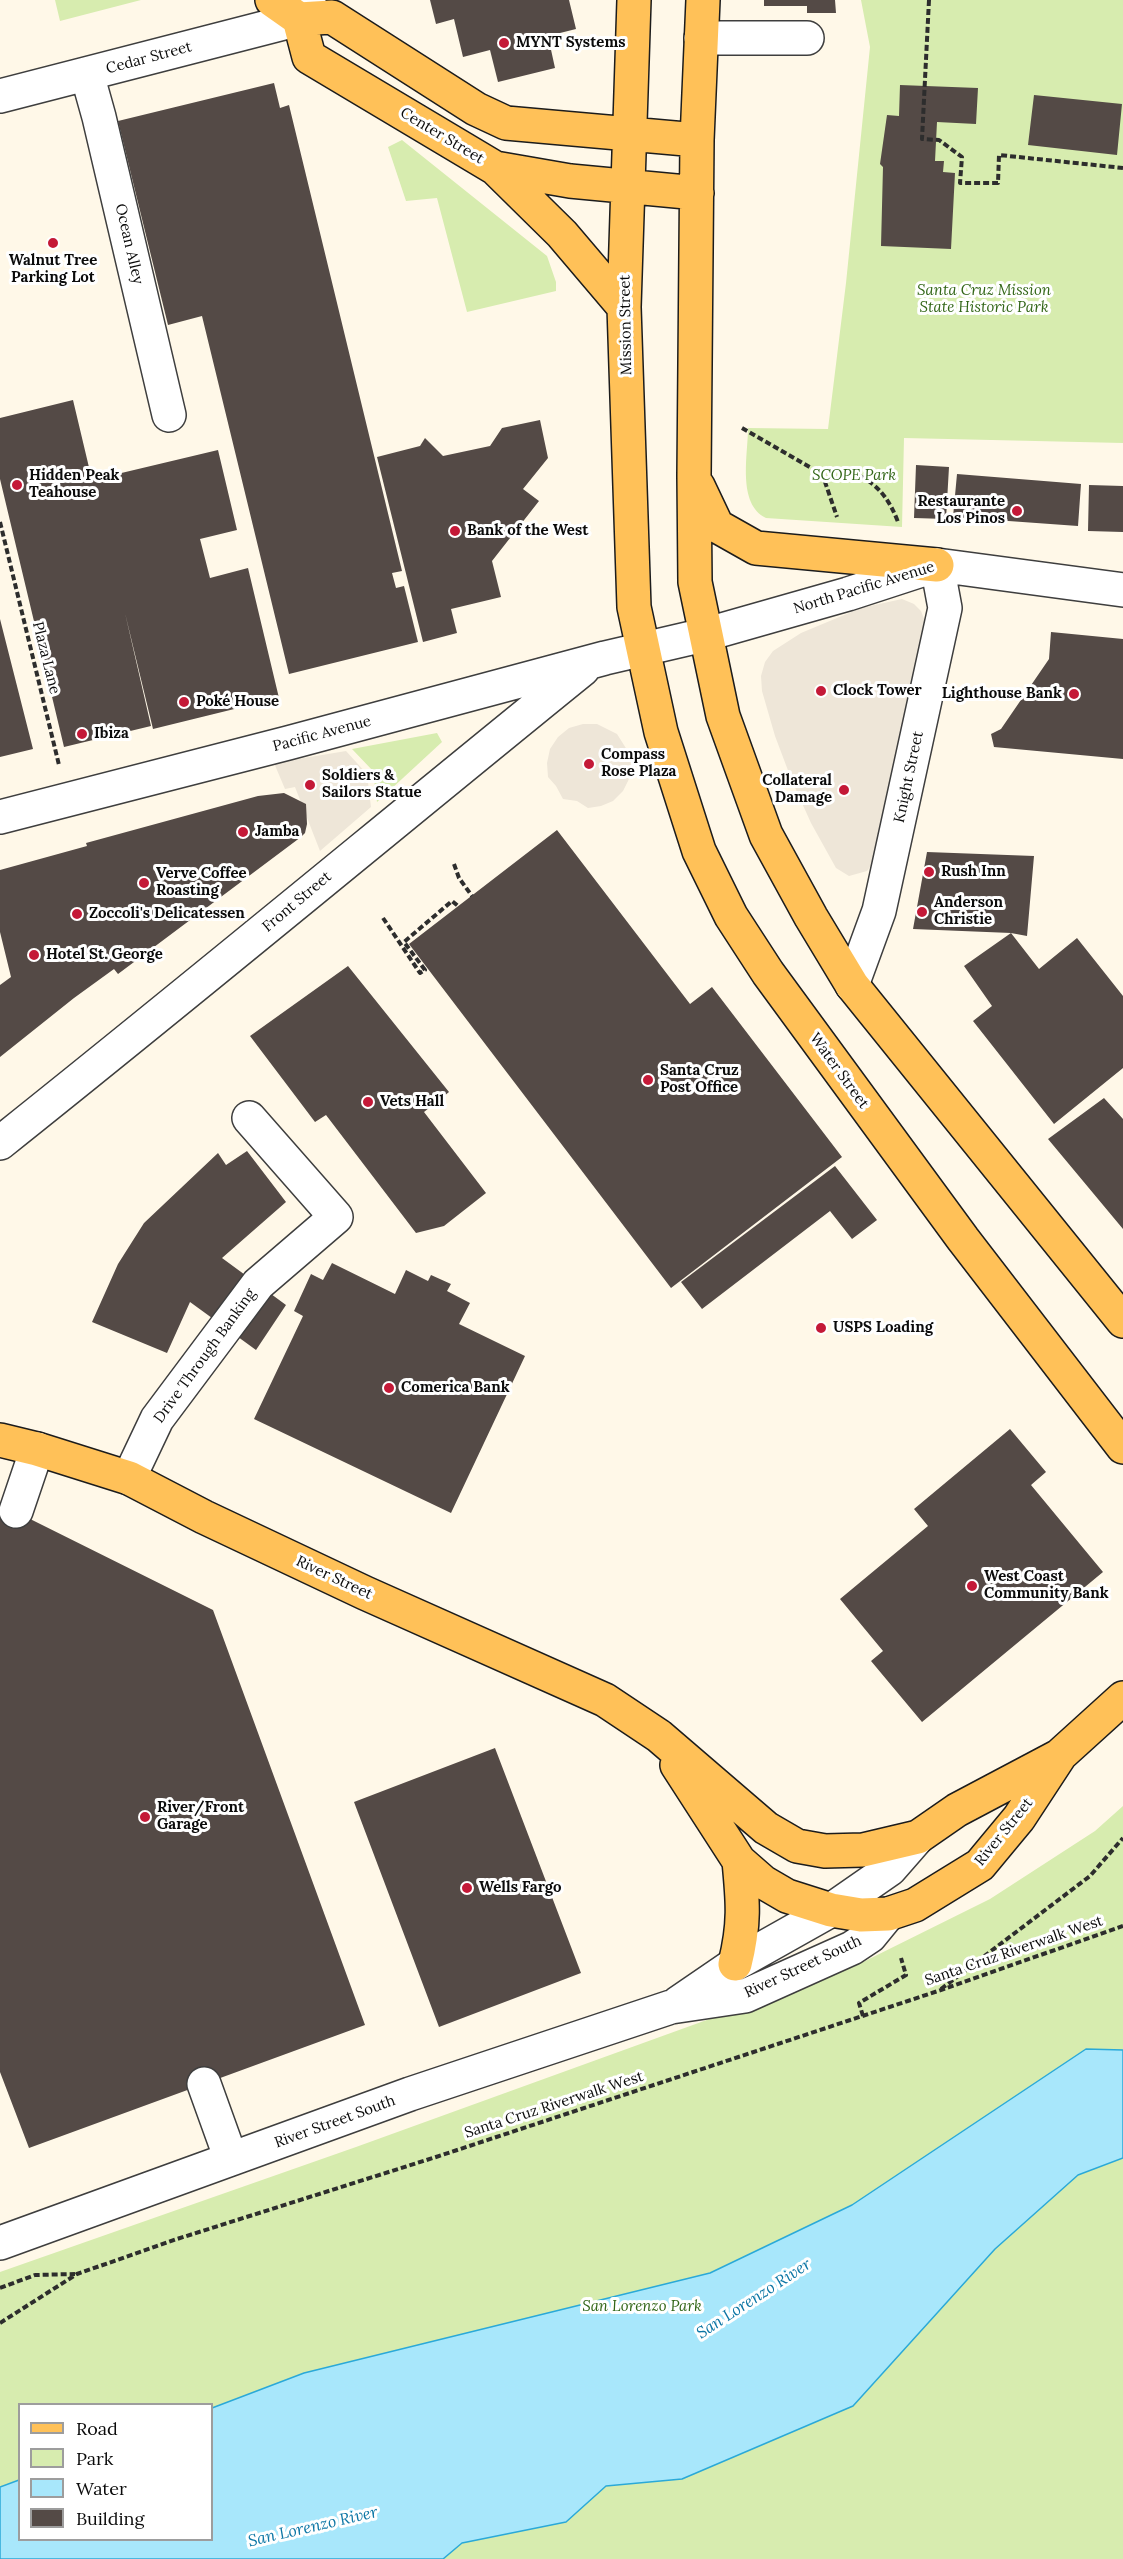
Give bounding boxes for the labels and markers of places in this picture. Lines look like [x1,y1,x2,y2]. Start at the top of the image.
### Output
place label: MYNT Systems [516,34,625,52]
marker: MYNT Systems [497,36,511,50]
marker: Walnut Tree Parking Lot [46,236,60,250]
place label: Walnut Tree Parking Lot [9,252,97,287]
place label: Hidden Peak Teahouse [29,467,119,502]
marker: Hidden Peak Teahouse [10,478,24,492]
place label: Restaurante Los Pinos [918,493,1005,528]
marker: Restaurante Los Pinos [1010,504,1024,518]
place label: Bank of the West [467,522,588,540]
marker: Bank of the West [448,524,462,538]
place label: Clock Tower [833,682,922,700]
marker: Clock Tower [814,684,828,698]
place label: Lighthouse Bank [942,685,1062,703]
marker: Lighthouse Bank [1067,687,1081,701]
place label: Poké House [196,693,279,711]
marker: Poké House [177,695,191,709]
place label: Ibiza [94,725,129,743]
marker: Ibiza [75,727,89,741]
place label: Compass Rose Plaza [601,746,676,781]
marker: Compass Rose Plaza [582,757,596,771]
place label: Soldiers & Sailors Statue [322,767,422,802]
place label: Collateral Damage [762,772,832,807]
marker: Soldiers & Sailors Statue [303,778,317,792]
marker: Collateral Damage [837,783,851,797]
place label: Jamba [255,823,299,841]
marker: Jamba [236,825,250,839]
place label: Rush Inn [941,863,1006,881]
place label: Verve Coffee Roasting [156,865,247,900]
marker: Rush Inn [922,865,936,879]
marker: Verve Coffee Roasting [137,876,151,890]
place label: Anderson Christie [934,894,1003,929]
place label: Zoccoli's Delicatessen [89,905,245,923]
marker: Anderson Christie [915,905,929,919]
marker: Zoccoli's Delicatessen [70,907,84,921]
place label: Hotel St. George [46,946,163,964]
marker: Hotel St. George [27,948,41,962]
place label: Santa Cruz Post Office [660,1062,739,1097]
marker: Santa Cruz Post Office [641,1073,655,1087]
place label: Vets Hall [380,1093,444,1111]
marker: Vets Hall [361,1095,375,1109]
place label: USPS Loading [833,1319,933,1337]
marker: USPS Loading [814,1321,828,1335]
place label: Comerica Bank [401,1379,510,1397]
marker: Comerica Bank [382,1381,396,1395]
place label: West Coast Community Bank [984,1568,1109,1603]
marker: West Coast Community Bank [965,1579,979,1593]
place label: River/Front Garage [157,1799,244,1834]
marker: River/Front Garage [138,1810,152,1824]
place label: Wells Fargo [479,1879,562,1897]
marker: Wells Fargo [460,1881,474,1895]

